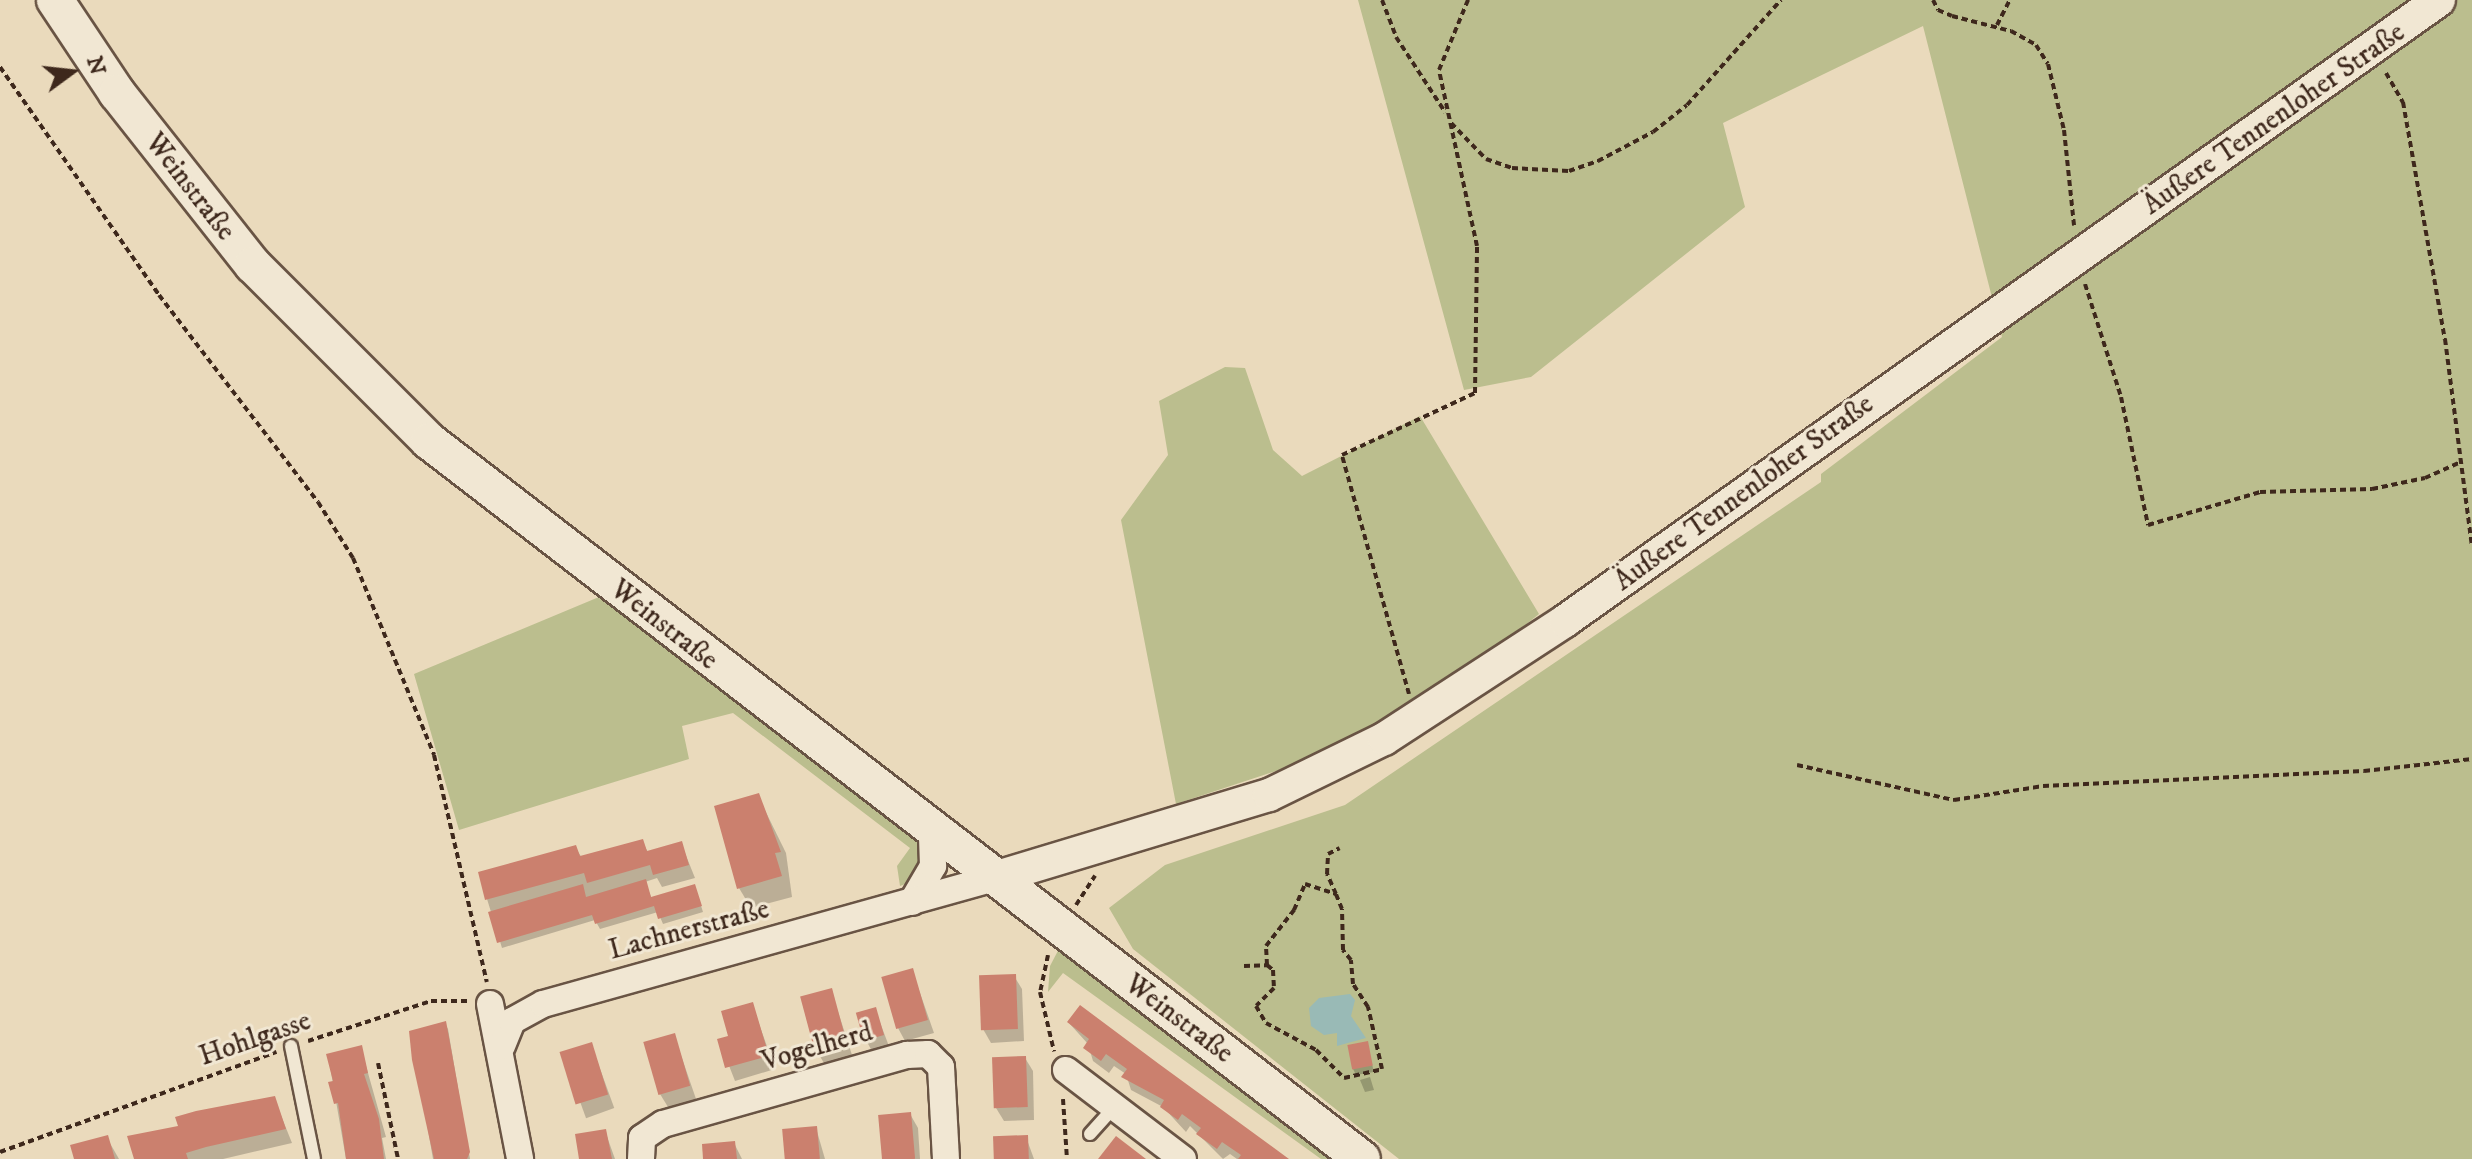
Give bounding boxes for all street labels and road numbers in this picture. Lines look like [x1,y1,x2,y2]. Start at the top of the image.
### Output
street label: Äußere Tennenloher Straße [2137,16,2411,222]
street label: Weinstraße [138,127,242,247]
street label: Äußere Tennenloher Straße [1608,388,1880,598]
street label: Weinstraße [604,573,724,677]
street label: Lachnerstraße [605,892,773,968]
street label: Weinstraße [1118,967,1240,1071]
street label: Hohlgasse [195,1004,315,1074]
street label: Vogelherd [758,1015,876,1079]

